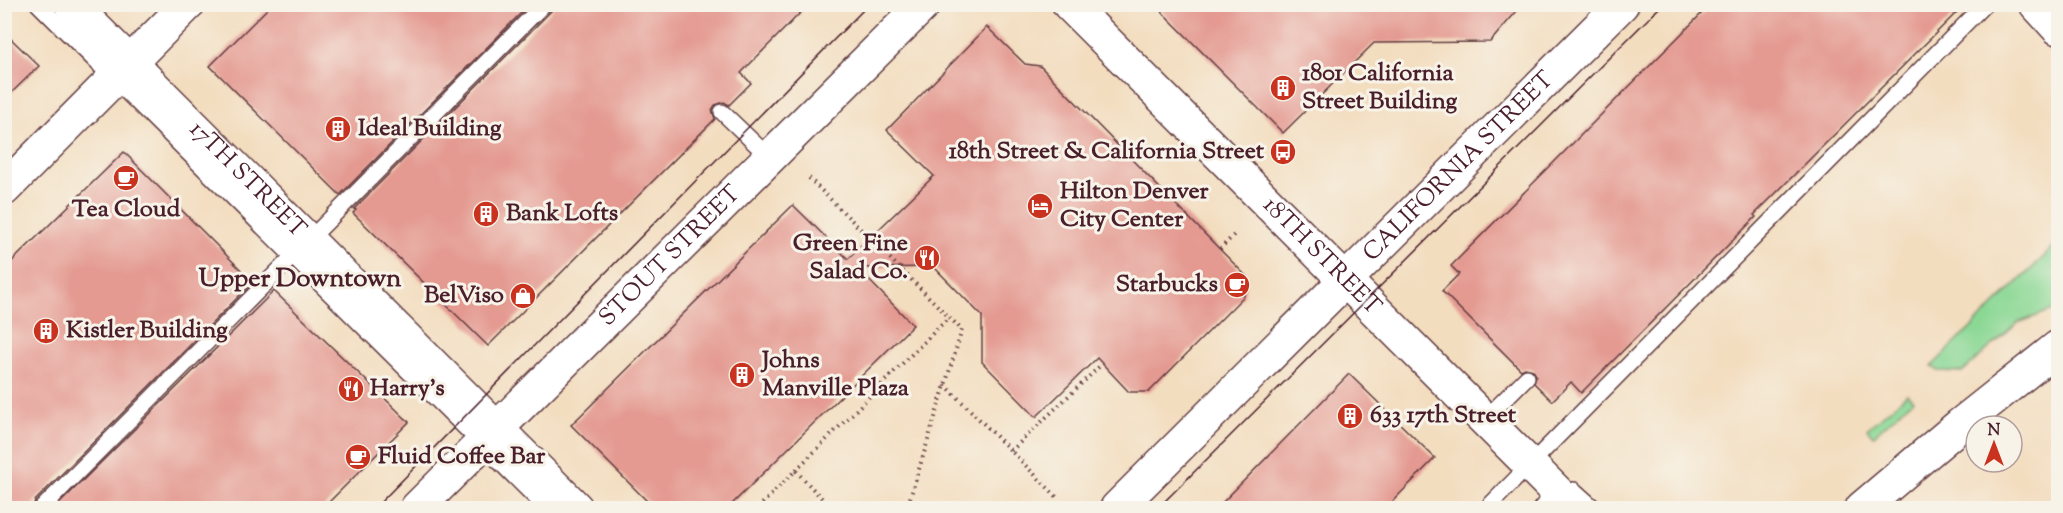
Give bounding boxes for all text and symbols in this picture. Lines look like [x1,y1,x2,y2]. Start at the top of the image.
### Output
place label: 1801 California Street Building [1302,57,1458,119]
street label: CALIFORNIA STREET [1356,64,1562,270]
building icon: 1801 California Street Building [1268,73,1298,103]
place label: Ideal Building [358,112,502,146]
street label: 17TH STREET [181,114,314,246]
building icon: Ideal Building [323,114,353,144]
place label: 18th Street & California Street [949,135,1265,169]
bus stop icon: 18th Street & California Street [1268,137,1298,167]
cafe icon: Tea Cloud [111,163,141,193]
place label: Hilton Denver City Center [1060,175,1210,237]
street label: STOUT STREET [592,178,749,334]
street label: 18TH STREET [1254,189,1389,324]
hotel icon: Hilton Denver City Center [1025,191,1055,221]
place label: Tea Cloud [72,193,181,227]
place label: Bank Lofts [506,197,618,231]
building icon: Bank Lofts [471,199,501,229]
place label: Green Fine Salad Co. [793,227,908,289]
restaurant icon: Green Fine Salad Co. [912,243,942,273]
district label: Upper Downtown [199,261,402,298]
place label: Starbucks [1116,268,1218,302]
cafe icon: Starbucks [1222,270,1252,300]
place label: BelViso [424,279,504,313]
shop icon: BelViso [508,281,538,311]
place label: Kistler Building [66,314,228,348]
building icon: Kistler Building [31,316,61,346]
place label: Johns Manville Plaza [760,344,910,406]
building icon: Johns Manville Plaza [727,360,757,390]
place label: Harry's [370,372,445,406]
restaurant icon: Harry's [336,374,366,404]
place label: 633 17th Street [1370,399,1517,433]
building icon: 633 17th Street [1335,401,1365,431]
north arrow [1964,414,2024,474]
text: N [1988,420,2001,443]
place label: Fluid Coffee Bar [378,440,546,474]
cafe icon: Fluid Coffee Bar [343,442,373,472]

